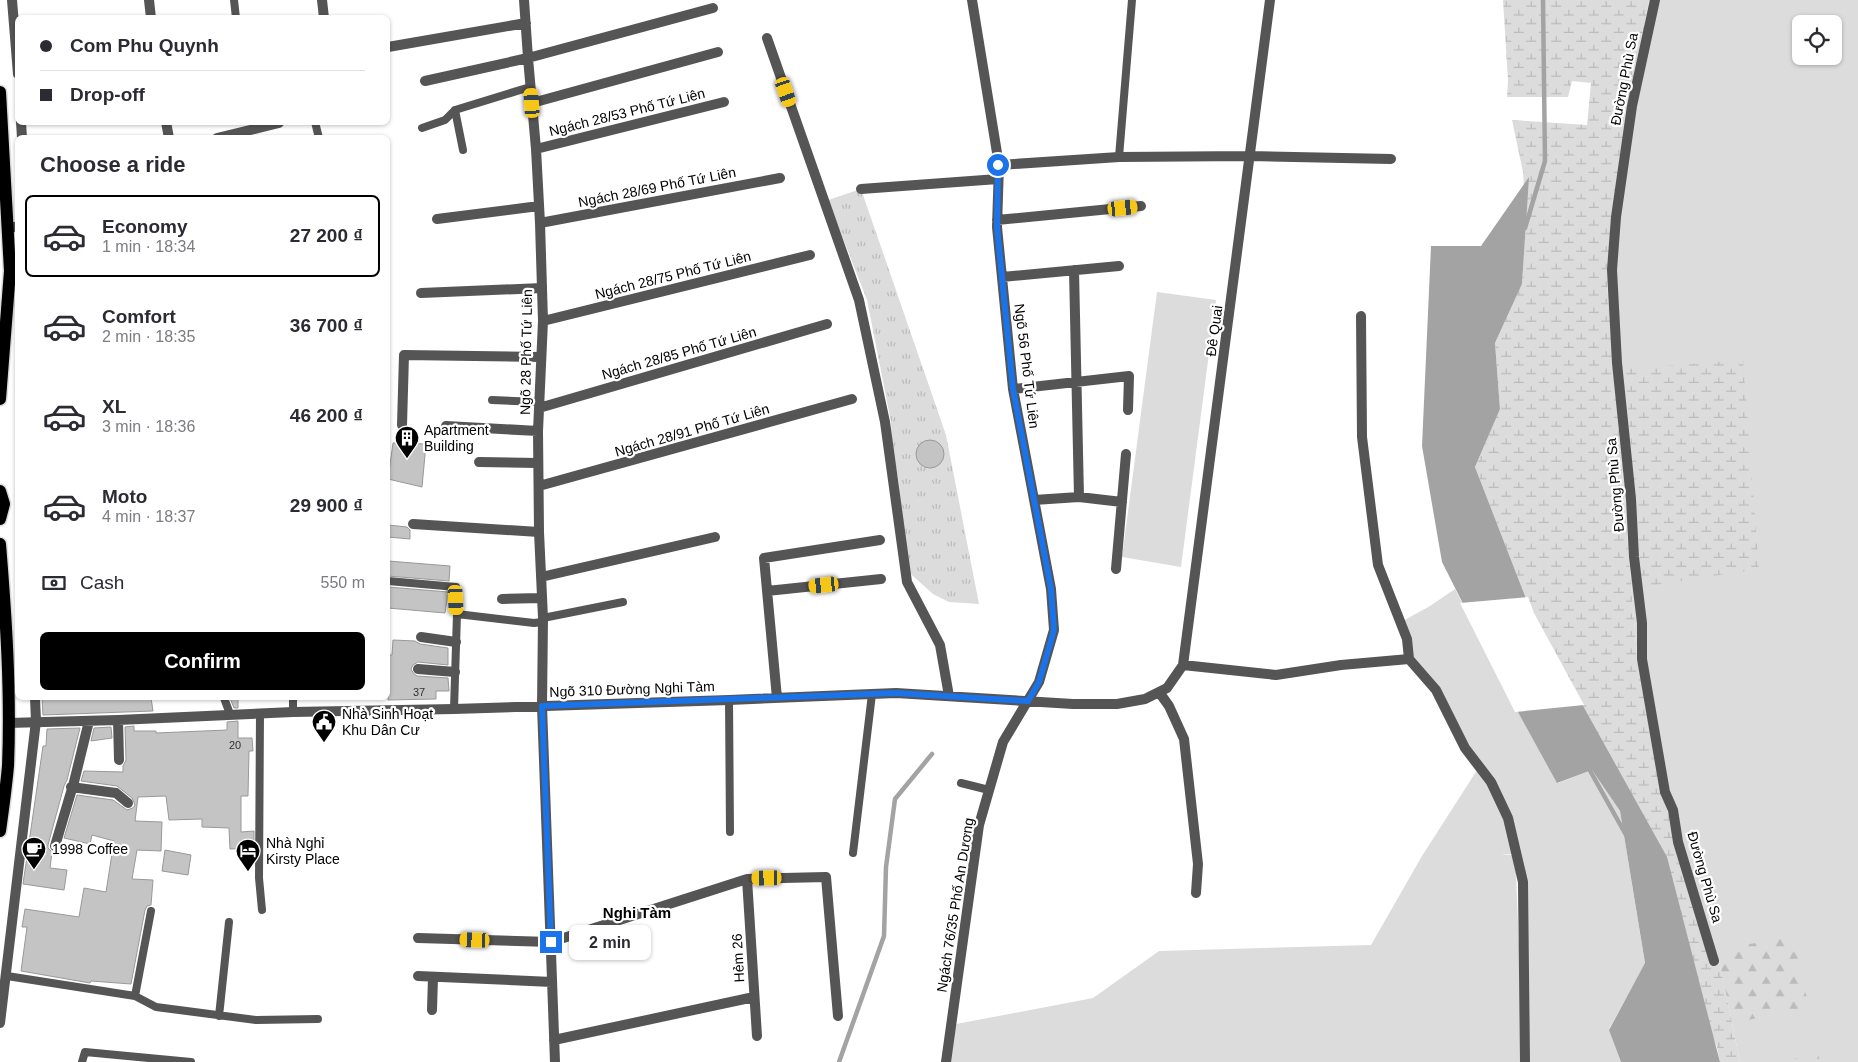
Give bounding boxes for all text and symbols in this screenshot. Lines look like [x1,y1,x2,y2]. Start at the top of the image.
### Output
map controls [1792,15,1842,65]
button: locate [1792,15,1842,65]
street label: Đường Phù Sa [1607,31,1641,127]
text: Com Phu Quynh [70,35,219,56]
car [774,75,797,109]
text: Drop-off [70,84,145,105]
street label: Ngách 28/53 Phố Tứ Liên [547,85,707,139]
car [523,88,540,118]
text: Choose a ride [40,152,185,177]
route start [987,154,1009,176]
street label: Ngách 28/69 Phố Tứ Liên [577,164,737,210]
car [1107,199,1138,217]
icon: car [42,214,87,259]
text: Economy [102,216,188,237]
text: 27 200 ₫ [290,225,363,246]
text: 1 min · 18:34 [102,238,195,255]
street label: Ngách 28/75 Phố Tứ Liên [593,248,753,302]
street label: Ngõ 28 Phố Tứ Liên [517,289,535,415]
street label: Ngõ 56 Phố Tứ Liên [1011,303,1043,429]
icon: car [42,304,87,349]
street label: Đê Quai [1203,304,1225,358]
text: Comfort [102,306,176,327]
text: 36 700 ₫ [290,315,363,336]
street label: Ngách 28/85 Phố Tứ Liên [600,323,758,383]
text: 2 min · 18:35 [102,328,195,345]
icon: car [42,394,87,439]
text: XL [102,396,126,417]
street label: Ngách 28/91 Phố Tứ Liên [613,400,771,460]
text: 46 200 ₫ [290,405,363,426]
text: 3 min · 18:36 [102,418,195,435]
place label: Apartment Building [424,422,489,454]
building icon: Apartment Building [394,425,420,459]
street label: Đường Phù Sa [1603,437,1627,533]
icon: car [42,484,87,529]
text: Moto [102,486,147,507]
text: 29 900 ₫ [290,495,363,516]
text: 4 min · 18:37 [102,508,195,525]
icon: cash [40,569,68,597]
text: Cash [80,572,124,593]
text: 550 m [321,574,365,591]
car [808,576,839,594]
car [447,585,464,615]
button: Confirm [40,632,365,690]
street label: Ngõ 310 Đường Nghi Tàm [549,678,715,700]
house number: 37 [413,686,425,698]
place label: Nhà Sinh Hoạt Khu Dân Cư [342,706,433,738]
public building icon: Nhà Sinh Hoạt Khu Dân Cư [311,709,337,743]
house number: 20 [229,739,241,751]
street label: Ngách 76/35 Phố An Dương [933,817,977,993]
street label: Đường Phù Sa [1684,830,1726,925]
place label: Nhà Nghỉ Kirsty Place [266,835,340,867]
cafe icon: 1998 Coffee [21,836,47,870]
hotel icon: Nhà Nghỉ Kirsty Place [235,838,261,872]
place label: 1998 Coffee [52,841,128,857]
car [751,870,782,886]
district label: Nghi Tàm [603,904,671,921]
callout: 2 min [568,924,651,960]
route end [540,931,562,953]
car [459,932,490,948]
street label: Hẻm 26 [729,933,747,983]
text: 2 min [589,934,631,951]

